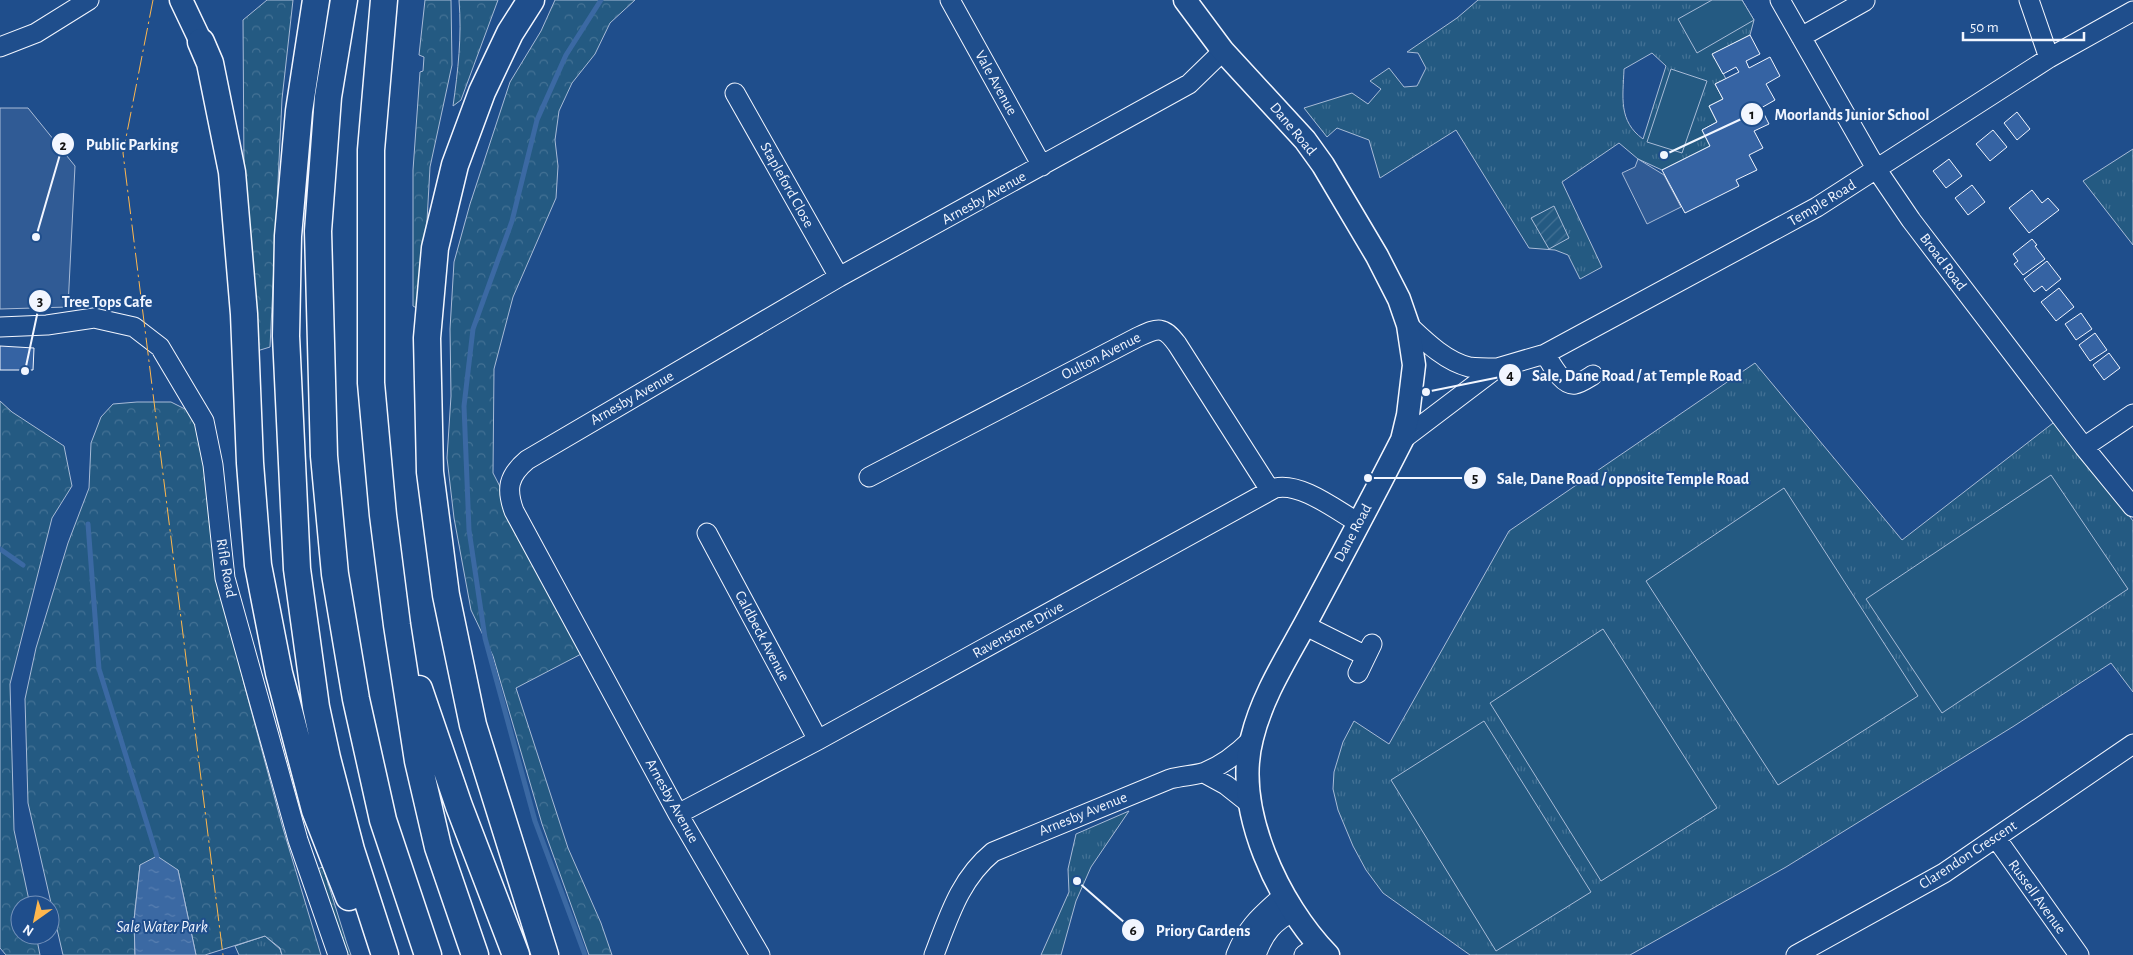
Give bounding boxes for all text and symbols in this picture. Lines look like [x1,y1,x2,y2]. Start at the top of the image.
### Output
scale bar [1963,10,2084,42]
text: 50 m [1970,20,1999,35]
street label: Vale Avenue [972,48,1020,118]
callout: Moorlands Junior School [1740,99,1940,130]
street label: Dane Road [1267,100,1319,158]
text: 1 [1749,107,1755,122]
text: Moorlands Junior School [1774,107,1930,123]
callout: Public Parking [51,129,188,160]
text: Public Parking [86,137,179,153]
text: 2 [59,138,67,153]
street label: Stapleford Close [757,140,817,230]
street label: Arnesby Avenue [939,169,1029,227]
street label: Temple Road [1786,177,1859,229]
street label: Broad Road [1917,231,1969,293]
callout: Tree Tops Cafe [27,286,163,317]
text: 3 [37,294,43,309]
text: Tree Tops Cafe [62,294,153,310]
street label: Oulton Avenue [1059,330,1143,382]
callout: Sale, Dane Road / at Temple Road [1497,360,1752,391]
street label: Arnesby Avenue [588,368,676,428]
text: 4 [1506,368,1514,383]
text: Sale, Dane Road / at Temple Road [1532,368,1743,384]
callout: Sale, Dane Road / opposite Temple Road [1462,463,1760,494]
text: 5 [1472,471,1478,486]
text: Sale, Dane Road / opposite Temple Road [1497,471,1750,487]
street label: Dane Road [1331,501,1375,565]
street label: Rifle Road [213,537,239,599]
street label: Caldbeck Avenue [732,588,792,684]
street label: Ravenstone Drive [970,599,1066,661]
street label: Arnesby Avenue [643,756,701,846]
street label: Arnesby Avenue [1037,789,1129,839]
street label: Clarendon Crescent [1917,818,2020,892]
street label: Russell Avenue [2005,857,2069,937]
north arrow [10,895,60,945]
callout: Priory Gardens [1120,915,1260,946]
water label: Sale Water Park [116,919,208,935]
text: N [21,922,36,939]
text: 6 [1129,923,1137,938]
text: Priory Gardens [1156,923,1250,940]

